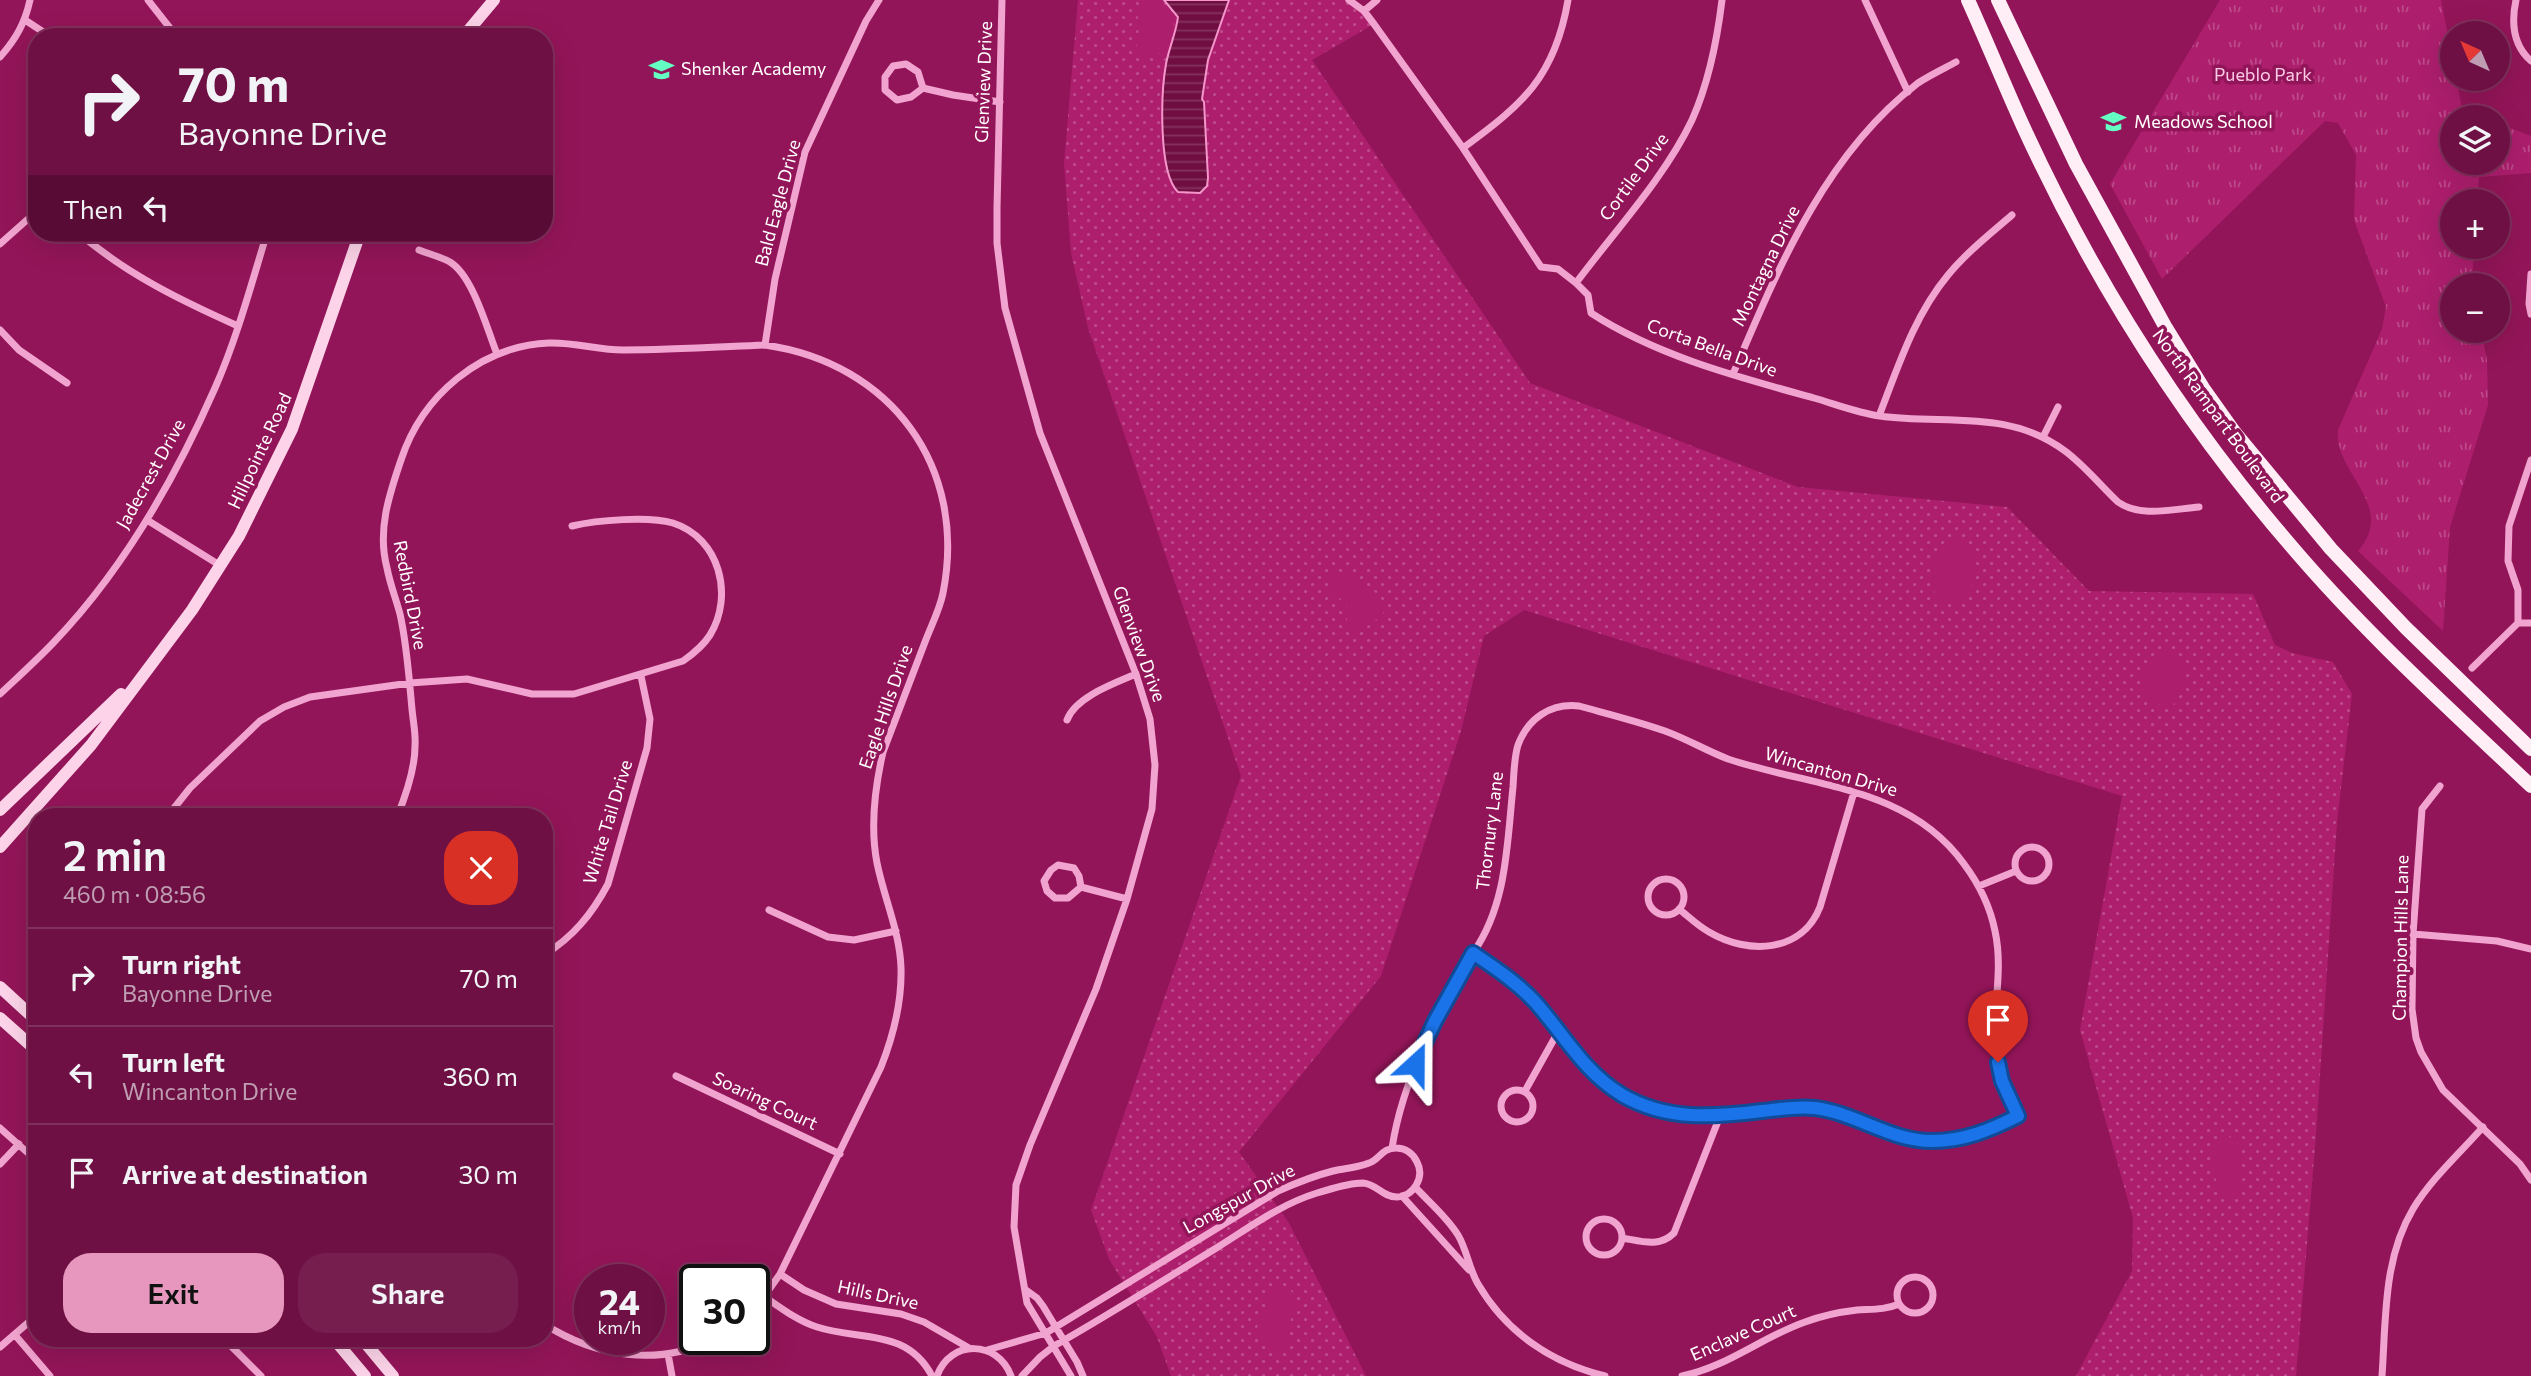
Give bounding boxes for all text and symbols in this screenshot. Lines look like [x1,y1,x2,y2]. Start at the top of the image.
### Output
street label: Glenview Drive [970,21,996,143]
north arrow [2440,21,2510,91]
map controls [2440,21,2510,343]
text: 70 m [178,52,289,112]
school or university icon: Shenker Academy [647,55,675,83]
icon: right [63,56,154,147]
place label: Shenker Academy [681,57,826,79]
park label: Pueblo Park [2214,63,2312,85]
button: layers [2440,105,2510,175]
school or university icon: Meadows School [2100,108,2128,136]
place label: Meadows School [2134,110,2273,132]
text: Bayonne Drive [178,112,387,152]
street label: Cortile Drive [1594,128,1672,225]
street label: Bald Eagle Drive [750,137,805,269]
icon: left [137,189,175,227]
button: + [2440,189,2510,259]
text: Then [63,193,123,224]
street label: Montagna Drive [1726,202,1804,329]
button: − [2440,273,2510,343]
street label: Corta Bella Drive [1644,313,1781,381]
street label: North Rampart Boulevard [2148,324,2289,507]
street label: Hillpointe Road [223,389,296,512]
street label: Jadecrest Drive [111,415,189,532]
street label: Redbird Drive [390,538,432,651]
street label: Glenview Drive [1109,583,1171,705]
street label: Eagle Hills Drive [854,642,917,772]
street label: Wincanton Drive [1762,742,1900,801]
street label: White Tail Drive [578,757,636,887]
street label: Thornury Lane [1471,770,1507,892]
text: 2 min [63,828,167,880]
button: close [444,831,518,905]
street label: Champion Hills Lane [2388,855,2412,1021]
text: 460 m · 08:56 [63,880,206,908]
text: Turn right [122,948,241,979]
icon: right [63,958,101,996]
text: 70 m [460,962,518,993]
text: Bayonne Drive [122,979,272,1007]
pin [1968,990,2028,1062]
icon: arrive [1979,1001,2017,1039]
position arrow [1378,1027,1452,1101]
text: Turn left [122,1046,225,1077]
icon: left [63,1056,101,1094]
text: 360 m [443,1060,518,1091]
street label: Soaring Court [709,1066,822,1134]
text: Wincanton Drive [122,1077,297,1105]
icon: arrive [63,1154,101,1192]
text: Arrive at destination [122,1158,368,1189]
text: 30 m [459,1158,518,1189]
street label: Longspur Drive [1179,1158,1298,1238]
button: Exit [63,1253,284,1333]
button: Share [298,1253,518,1333]
speed limit sign: 30 [679,1264,770,1355]
street label: Hills Drive [836,1275,921,1313]
text: 24 [599,1279,640,1322]
street label: Enclave Court [1686,1299,1799,1365]
text: km/h [598,1316,641,1338]

